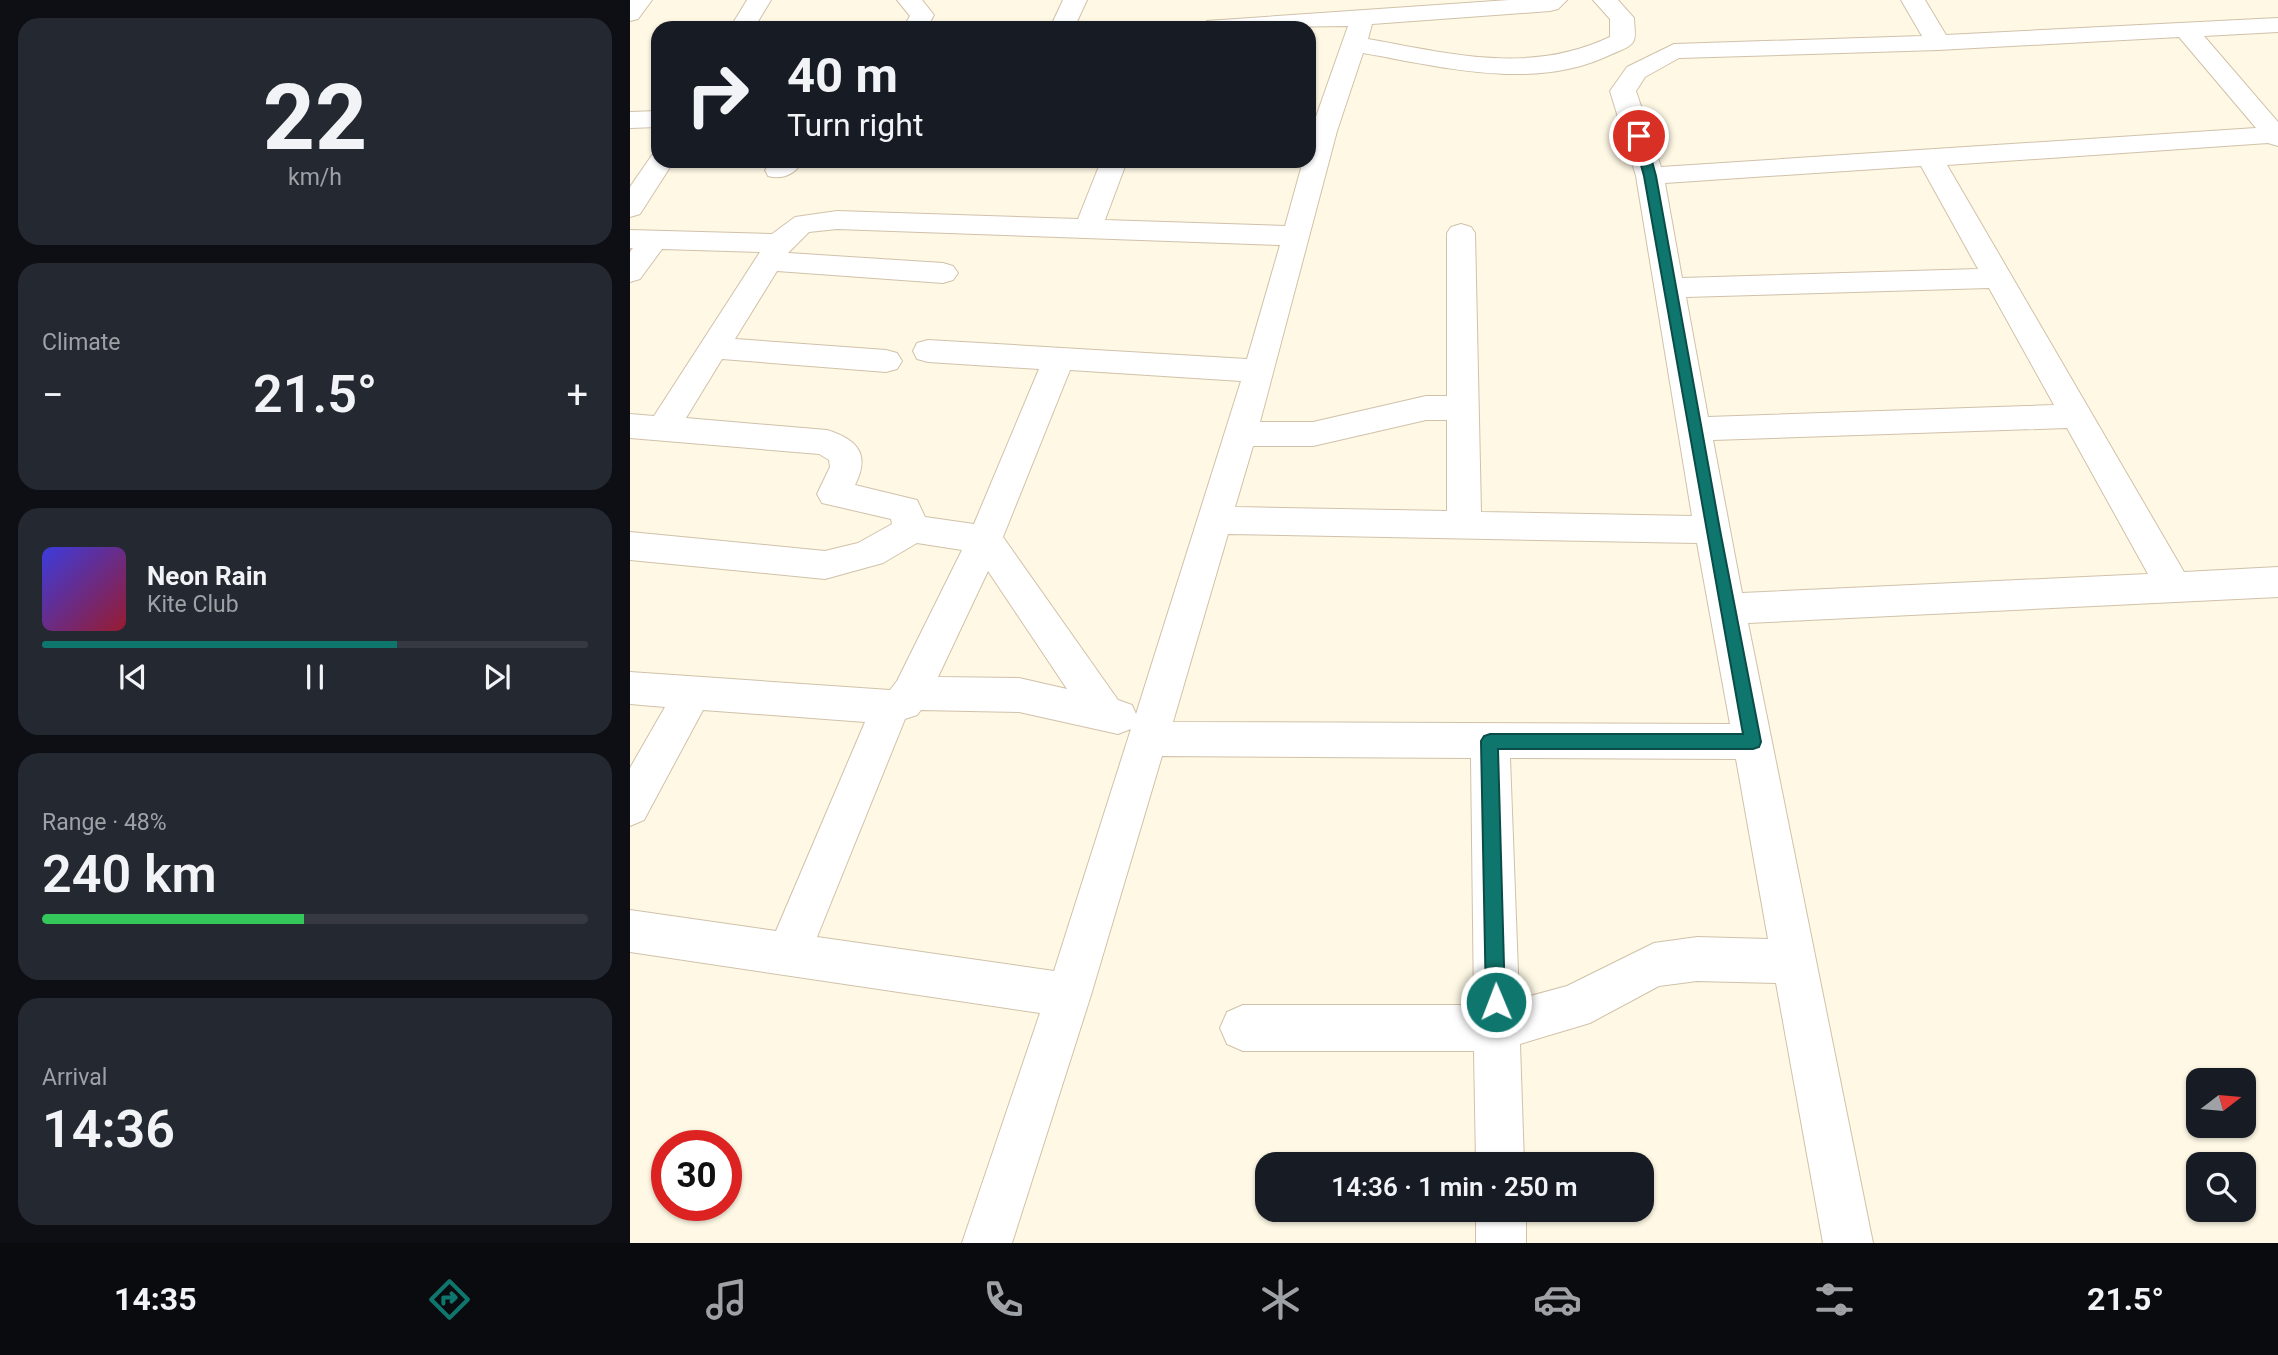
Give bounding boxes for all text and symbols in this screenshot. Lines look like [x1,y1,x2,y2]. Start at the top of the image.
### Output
text: 40 m [787,47,898,104]
icon: right [672,49,763,140]
text: 22 [263,65,367,171]
text: Turn right [787,106,923,144]
pin [1609,106,1669,166]
icon: arrive [1620,117,1658,155]
text: km/h [288,164,342,191]
text: Climate [42,329,121,356]
text: 21.5° [253,364,377,425]
text: − [42,373,64,417]
text: + [566,373,588,417]
text: Neon Rain [147,561,267,591]
text: Kite Club [147,591,239,618]
icon: previous [114,658,152,696]
icon: pause [296,658,334,696]
icon: next [478,658,516,696]
text: Range · 48% [42,809,167,836]
text: 240 km [42,844,217,905]
position arrow [1459,965,1533,1039]
text: Arrival [42,1064,107,1091]
north arrow [2186,1068,2256,1138]
map controls [2186,1068,2256,1222]
text: 14:36 [42,1099,175,1160]
speed limit sign: 30 [651,1130,742,1221]
button: search [2186,1152,2256,1222]
text: 14:36 · 1 min · 250 m [1331,1172,1578,1202]
icon: directions [425,1275,474,1324]
icon: music [702,1275,751,1324]
icon: phone [979,1275,1028,1324]
icon: climate [1256,1275,1305,1324]
icon: car [1533,1275,1582,1324]
icon: filters [1810,1275,1859,1324]
text: 14:35 [114,1280,196,1318]
text: 21.5° [2087,1280,2164,1318]

